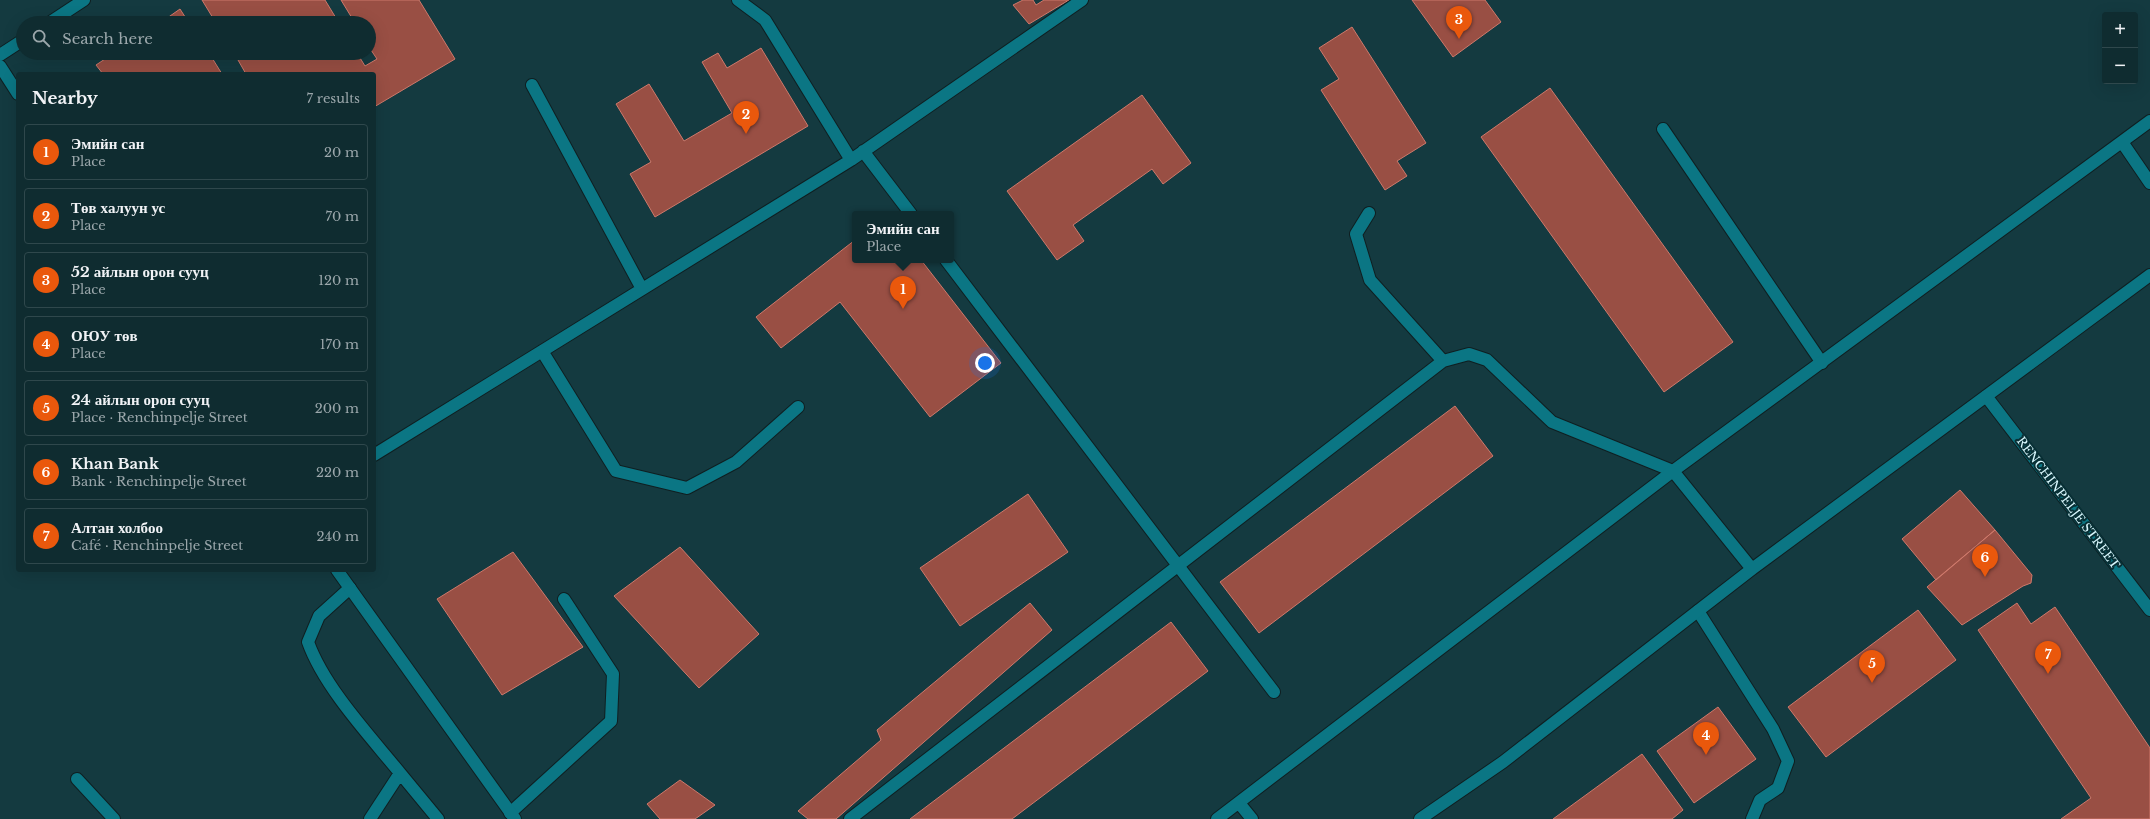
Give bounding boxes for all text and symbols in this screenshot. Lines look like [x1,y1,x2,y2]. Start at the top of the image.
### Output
pin: 3 [1446,6,1472,39]
map controls [2102,12,2138,84]
button: + [2102,12,2138,48]
search box [16,16,376,60]
icon: search [30,27,52,49]
text: Search here [62,29,153,48]
button: − [2102,48,2138,84]
text: Nearby [32,88,98,109]
text: 7 results [307,90,360,107]
pin: 2 [733,101,759,134]
text: Эмийн сан [71,134,144,153]
text: 1 [43,144,49,161]
text: 20 m [324,144,359,161]
text: Place [71,153,106,170]
text: Төв халуун ус [71,198,165,217]
text: 2 [42,208,50,225]
text: 70 m [326,208,359,225]
popup [852,211,954,263]
text: Place [71,217,106,234]
text: Эмийн сан [866,219,940,238]
text: Place [866,238,901,255]
text: 52 айлын орон сууц [71,262,209,281]
text: 3 [42,272,50,289]
text: 120 m [318,272,359,289]
pin: 1 [890,276,916,309]
text: Place [71,281,106,298]
text: ОЮУ төв [71,326,138,345]
text: 4 [42,336,50,353]
text: 170 m [320,336,359,353]
text: Place [71,345,106,362]
your location [975,353,995,373]
text: 24 айлын орон сууц [71,390,210,409]
text: 5 [42,400,50,417]
text: 200 m [315,400,359,417]
text: Place · Renchinpelje Street [71,409,248,426]
street label: RENCHINPELJE STREET [2014,434,2123,572]
text: Khan Bank [71,454,159,473]
text: 6 [42,464,50,481]
text: 220 m [316,464,359,481]
text: Bank · Renchinpelje Street [71,473,247,490]
text: Алтан холбоо [71,518,163,537]
text: 7 [43,528,49,545]
text: 240 m [316,528,359,545]
text: Café · Renchinpelje Street [71,537,243,554]
pin: 6 [1972,544,1998,577]
pin: 7 [2035,641,2061,674]
pin: 5 [1859,650,1885,683]
pin: 4 [1693,722,1719,755]

